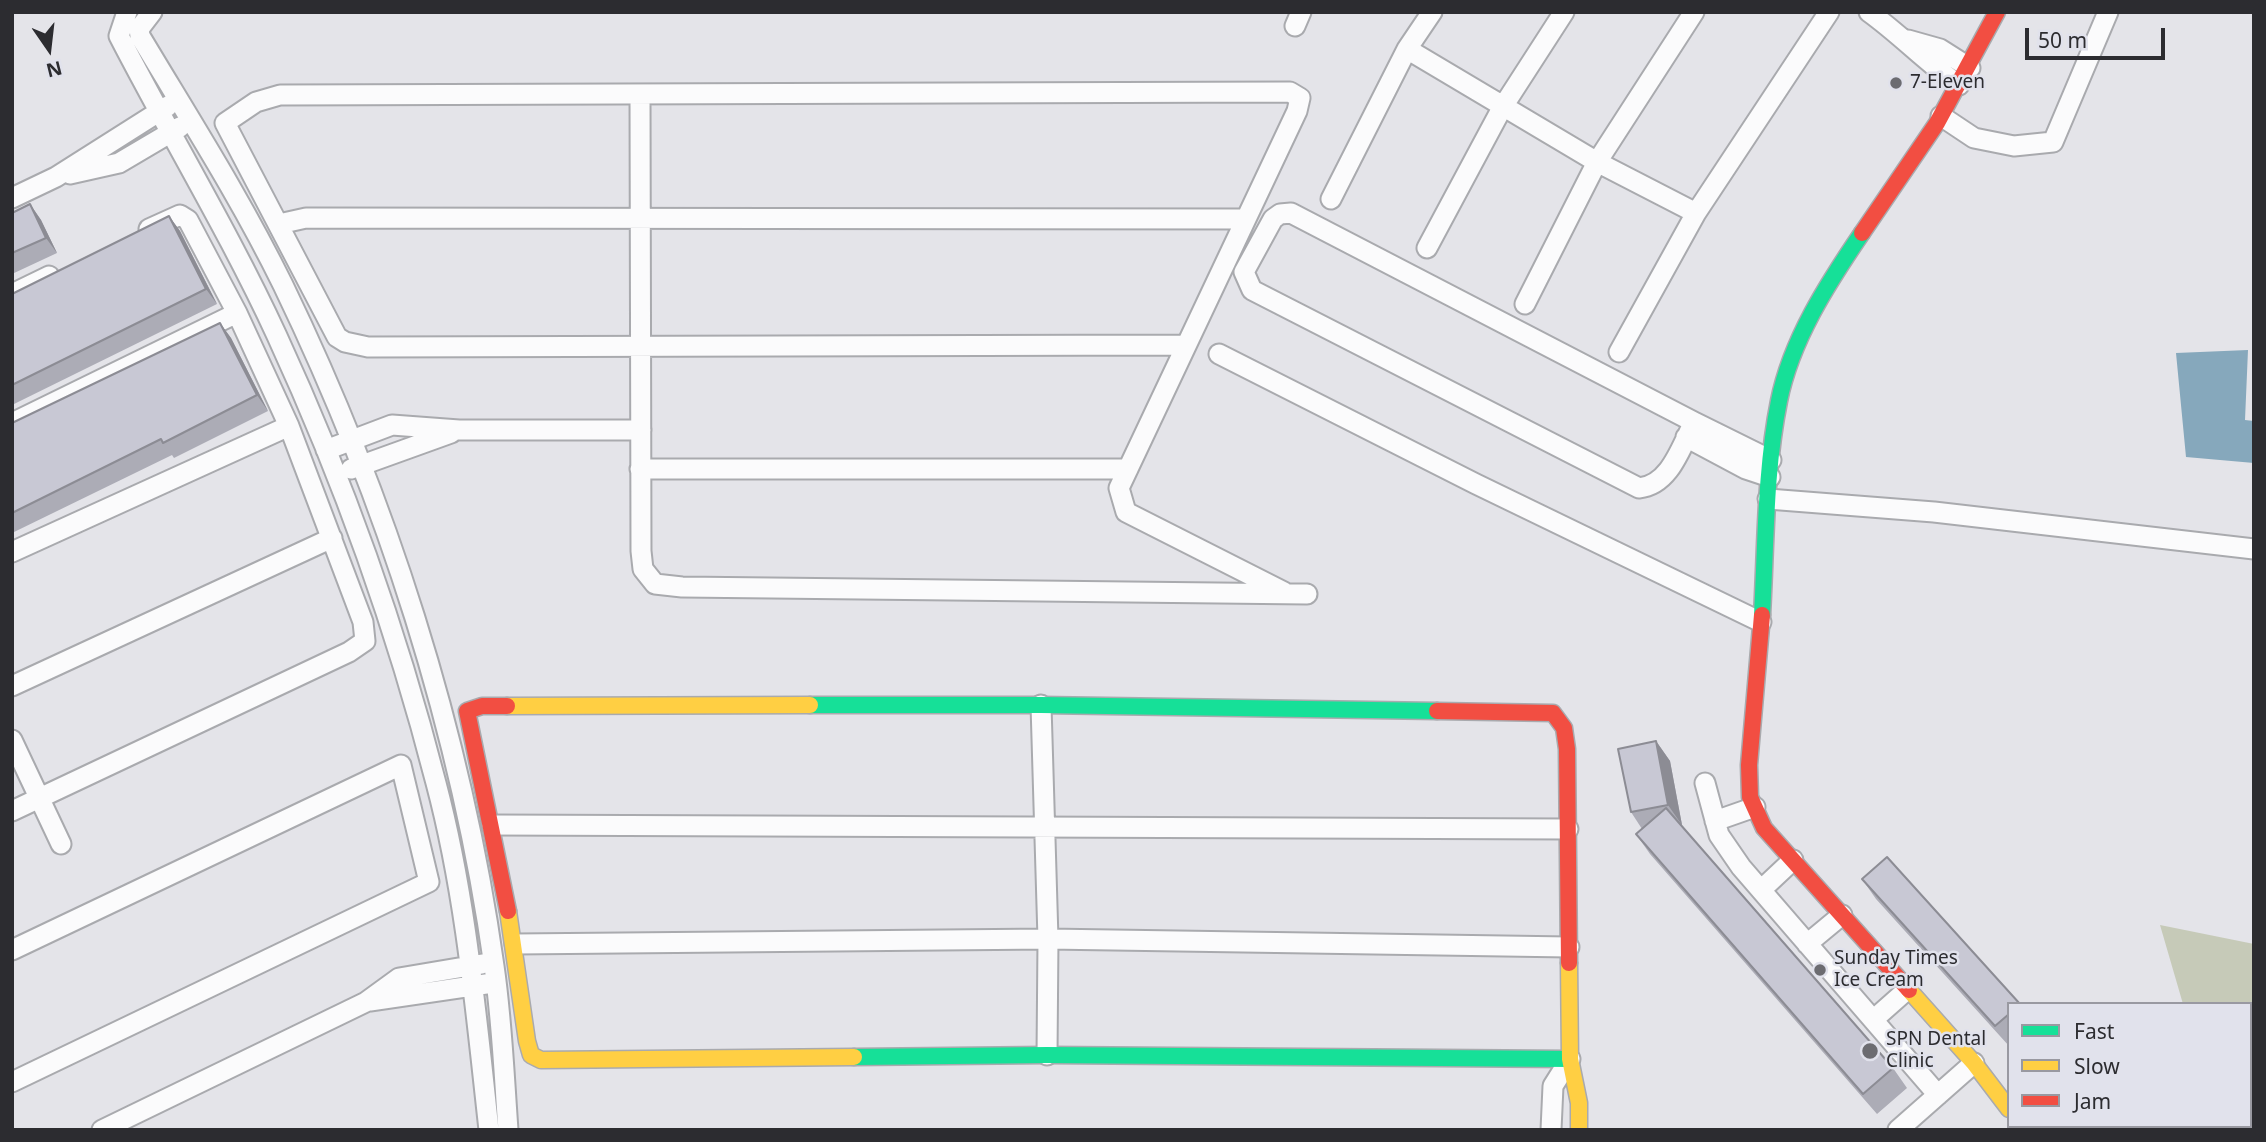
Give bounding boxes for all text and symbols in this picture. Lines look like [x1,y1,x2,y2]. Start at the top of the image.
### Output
north arrow [14,14,84,84]
scale bar [2028,14,2168,58]
text: 50 m [2038,26,2087,54]
text: N [43,55,65,84]
place label: 7-Eleven [1910,72,1985,94]
marker: 7-Eleven [1888,75,1904,91]
place label: Sunday Times Ice Cream [1834,948,1958,992]
marker: Sunday Times Ice Cream [1812,962,1828,978]
legend [2007,1002,2252,1128]
text: Fast [2074,1017,2114,1045]
place label: SPN Dental Clinic [1886,1029,1986,1073]
marker: SPN Dental Clinic [1860,1041,1880,1061]
text: Slow [2074,1052,2120,1080]
text: Jam [2074,1087,2111,1115]

